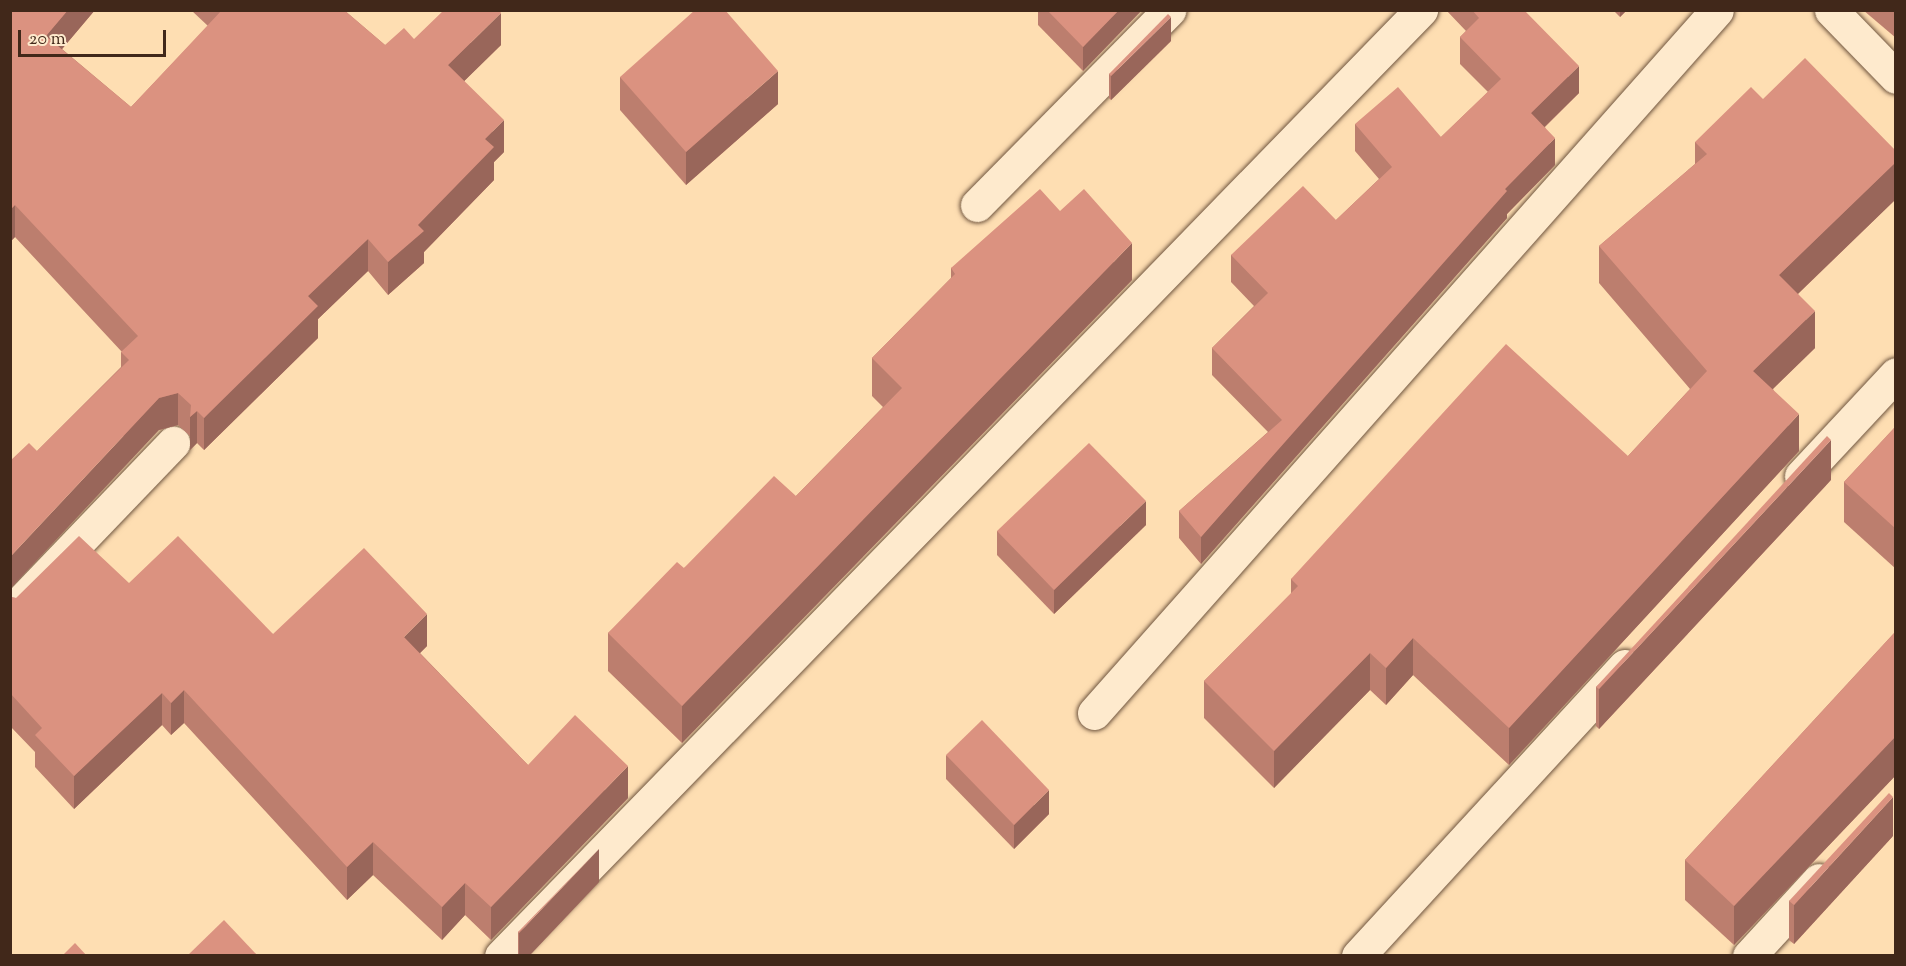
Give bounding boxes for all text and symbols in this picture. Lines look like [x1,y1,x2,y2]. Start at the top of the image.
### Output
scale bar [21,18,170,56]
text: 20 m [29,27,66,53]

